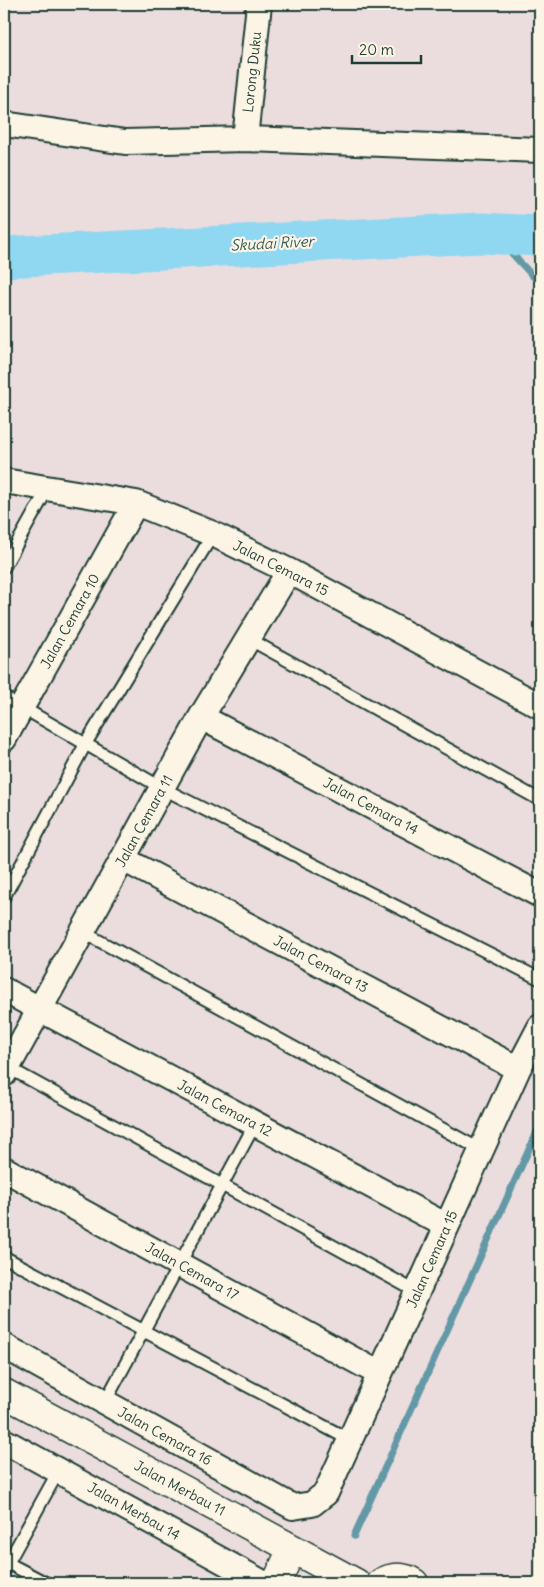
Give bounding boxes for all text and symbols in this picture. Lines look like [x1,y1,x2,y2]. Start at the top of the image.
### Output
street label: Lorong Duku [239,31,265,113]
scale bar [352,32,420,64]
text: 20 m [359,40,394,59]
water label: Skudai River [230,231,316,255]
street label: Jalan Cemara 15 [230,536,332,600]
street label: Jalan Cemara 10 [36,570,104,672]
street label: Jalan Cemara 11 [111,772,177,870]
street label: Jalan Cemara 14 [320,773,422,839]
street label: Jalan Cemara 13 [271,931,371,997]
street label: Jalan Cemara 12 [175,1076,276,1141]
street label: Jalan Cemara 15 [402,1207,462,1311]
street label: Jalan Cemara 17 [142,1238,242,1304]
street label: Jalan Cemara 16 [115,1403,215,1469]
street label: Jalan Merbau 11 [131,1456,229,1520]
street label: Jalan Merbau 14 [85,1478,183,1544]

